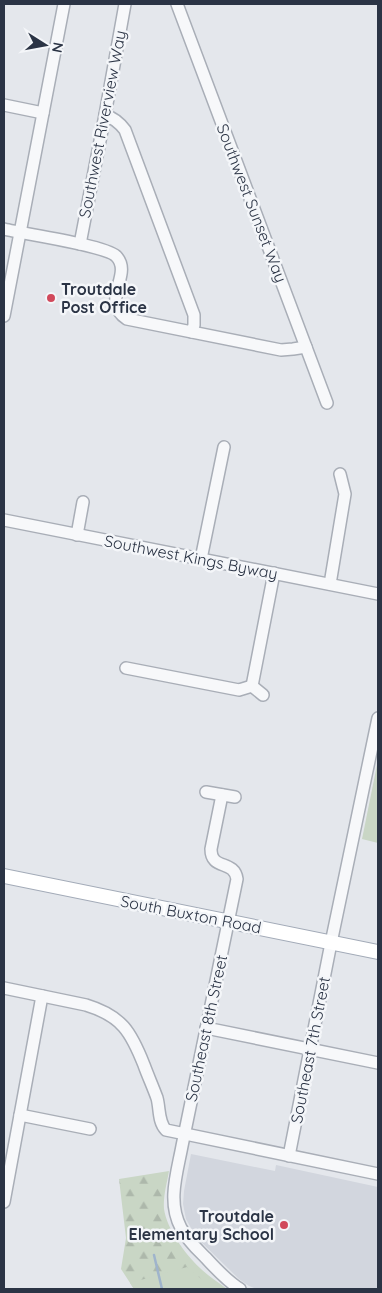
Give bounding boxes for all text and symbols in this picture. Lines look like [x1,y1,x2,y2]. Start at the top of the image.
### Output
north arrow [20,20,70,70]
street label: Southwest Riverview Way [74,29,130,219]
text: N [48,41,68,54]
street label: Southwest Sunset Way [212,121,292,285]
place label: Troutdale Post Office [61,279,147,317]
marker: Troutdale Post Office [45,292,57,304]
street label: Southwest Kings Byway [103,530,279,584]
street label: South Buxton Road [119,891,263,937]
street label: Southeast 8th Street [181,953,231,1103]
street label: Southeast 7th Street [286,975,334,1125]
place label: Troutdale Elementary School [129,1206,274,1244]
marker: Troutdale Elementary School [278,1219,290,1231]

